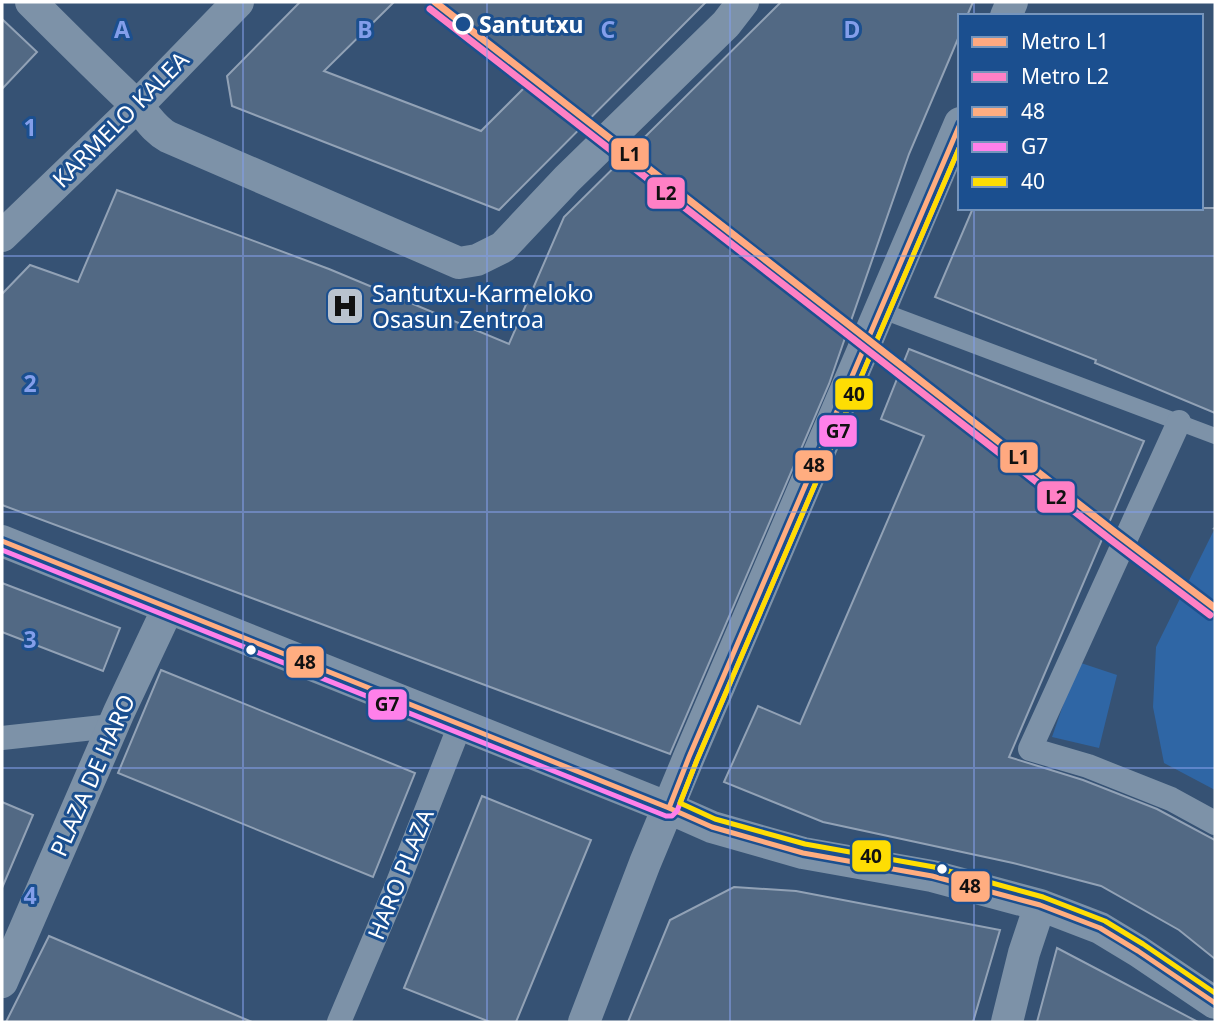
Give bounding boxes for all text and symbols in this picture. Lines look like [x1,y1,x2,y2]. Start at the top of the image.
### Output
place label: Santutxu [479,8,584,40]
text: A [114,13,130,45]
text: B [357,13,373,45]
text: C [601,13,616,45]
text: D [844,13,860,45]
marker: Santutxu [453,14,473,34]
legend [958,14,1203,210]
text: Metro L1 [1021,27,1109,55]
street label: KARMELO KALEA [45,44,195,194]
text: Metro L2 [1021,62,1109,90]
text: 48 [1021,97,1045,125]
text: 1 [23,111,37,143]
text: G7 [1021,132,1048,160]
line badge: L1 [610,137,650,171]
text: L1 [619,141,641,167]
text: 40 [1021,167,1045,195]
line badge: L2 [646,176,686,210]
text: L2 [655,180,677,206]
place label: Santutxu-Karmeloko Osasun Zentroa [372,277,594,335]
hospital icon: Santutxu-Karmeloko Osasun Zentroa [324,285,366,327]
text: 2 [23,367,37,399]
line badge: 40 [834,377,874,411]
text: 40 [843,381,865,407]
line badge: G7 [818,414,858,448]
text: G7 [826,418,850,444]
line badge: L1 [999,441,1039,474]
text: L1 [1008,444,1030,470]
line badge: 48 [794,449,834,482]
text: 48 [803,452,825,478]
line badge: L2 [1036,480,1076,514]
text: L2 [1045,484,1067,510]
text: 3 [23,623,37,655]
unlabelled marker [244,643,258,657]
line badge: 48 [285,645,325,679]
text: 48 [294,649,316,675]
line badge: G7 [367,688,408,721]
street label: PLAZA DE HARO [42,689,142,861]
text: G7 [375,691,399,717]
street label: HARO PLAZA [359,804,441,944]
line badge: 40 [851,839,892,873]
text: 40 [860,843,882,869]
unlabelled marker [935,862,949,876]
line badge: 48 [950,870,991,903]
text: 48 [959,873,981,899]
text: 4 [23,879,37,911]

